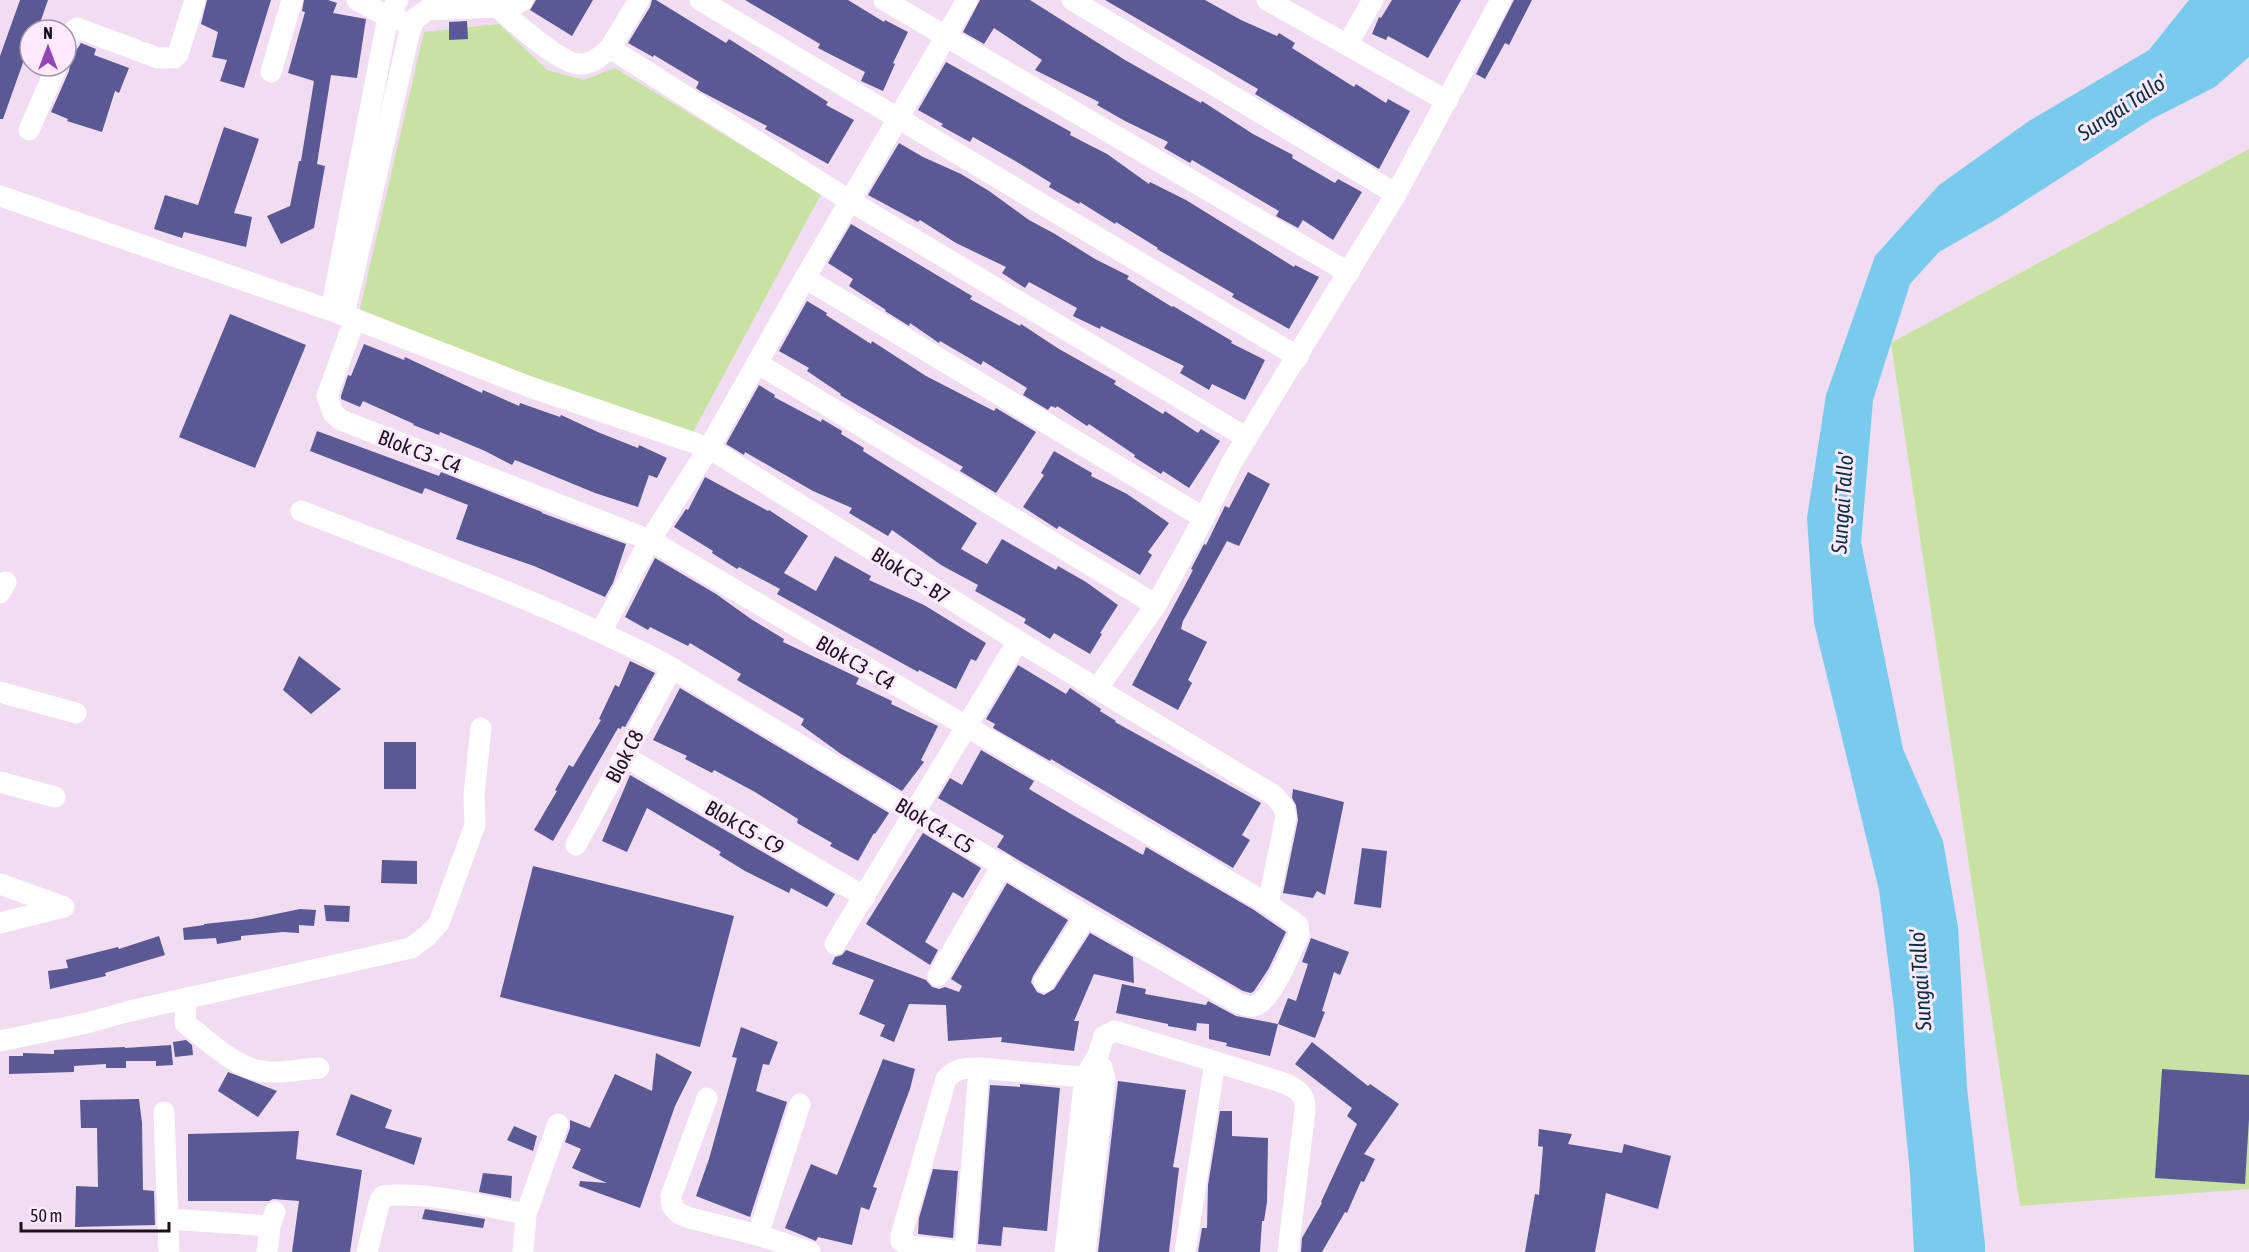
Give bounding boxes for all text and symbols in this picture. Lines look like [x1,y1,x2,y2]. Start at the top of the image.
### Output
north arrow [18,18,78,78]
text: N [43,24,53,42]
water label: Sungai Tallo' [2071,68,2172,146]
street label: Blok C3 - C4 [375,424,465,478]
water label: Sungai Tallo' [1825,451,1859,556]
street label: Blok C3 - B7 [868,542,954,608]
street label: Blok C3 - C4 [812,630,900,694]
street label: Blok C8 [600,725,648,787]
street label: Blok C4 - C5 [892,792,978,858]
street label: Blok C5 - C9 [701,795,789,859]
water label: Sungai Tallo' [1903,928,1937,1033]
scale bar [21,1195,170,1233]
text: 50 m [30,1205,62,1226]

